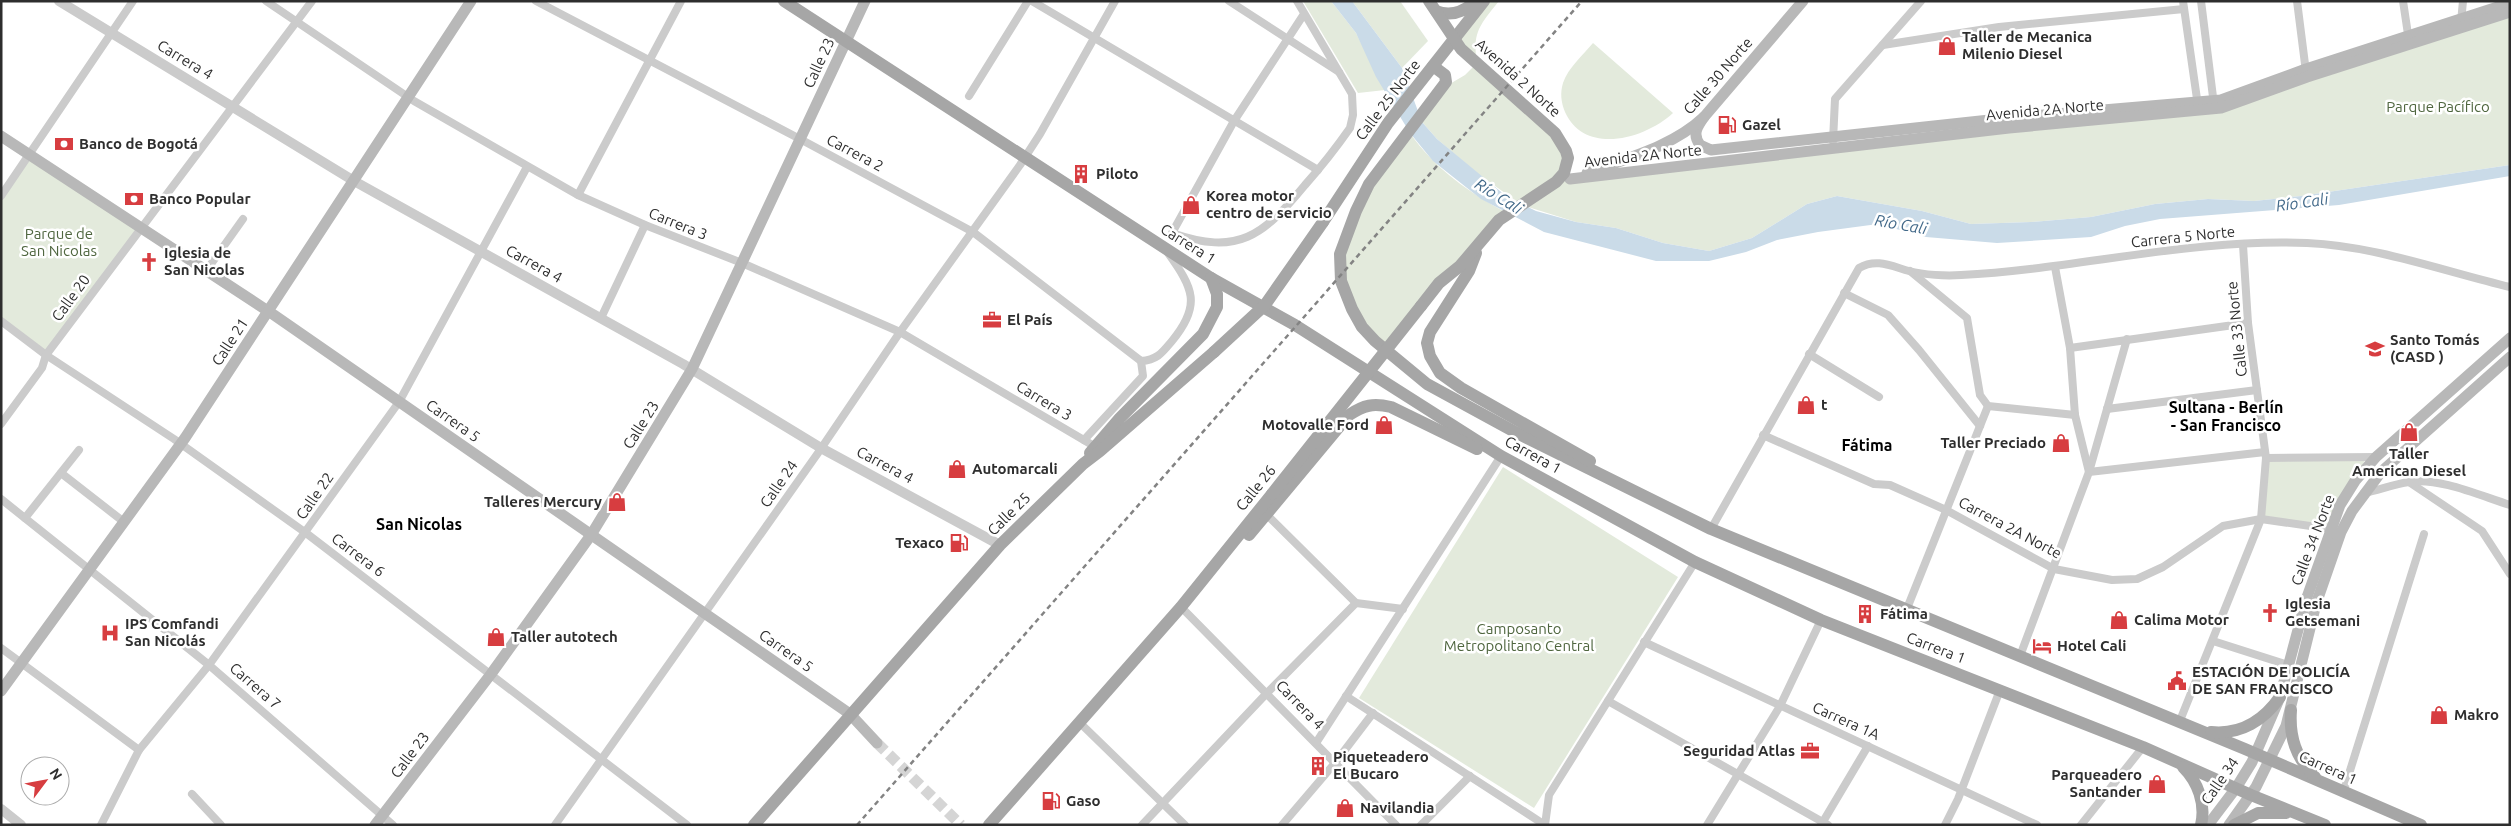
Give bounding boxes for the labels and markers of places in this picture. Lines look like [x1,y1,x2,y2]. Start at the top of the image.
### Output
place label: Taller de Mecanica Milenio Diesel [1962,28,2092,62]
shop icon: Taller de Mecanica Milenio Diesel [1936,35,1958,57]
fuel station icon: Gazel [1716,114,1738,136]
place label: Gazel [1742,116,1781,133]
bank icon: Banco de Bogotá [53,133,75,155]
place label: Banco de Bogotá [79,135,198,152]
building icon: Piloto [1070,163,1092,185]
place label: Piloto [1096,165,1139,182]
place label: Korea motor centro de servicio [1206,187,1332,221]
bank icon: Banco Popular [123,188,145,210]
place label: Banco Popular [149,190,251,207]
shop icon: Korea motor centro de servicio [1180,194,1202,216]
place label: Iglesia de San Nicolas [164,244,245,278]
church icon: Iglesia de San Nicolas [138,251,160,273]
office icon: El País [981,309,1003,331]
place label: El País [1007,311,1053,328]
place label: Santo Tomás (CASD ) [2390,331,2480,365]
school or university icon: Santo Tomás (CASD ) [2364,338,2386,360]
shop icon: t [1795,394,1817,416]
place label: t [1821,396,1828,413]
shop icon: Motovalle Ford [1373,414,1395,436]
place label: Motovalle Ford [1262,416,1369,433]
shop icon: Taller American Diesel [2398,421,2420,443]
shop icon: Taller Preciado [2050,432,2072,454]
place label: Taller Preciado [1941,434,2046,451]
place label: Taller American Diesel [2352,445,2466,479]
shop icon: Automarcali [946,458,968,480]
place label: Automarcali [972,460,1058,477]
shop icon: Talleres Mercury [606,491,628,513]
place label: Talleres Mercury [484,493,602,510]
fuel station icon: Texaco [948,532,970,554]
place label: Texaco [895,534,944,551]
place label: Iglesia Getsemani [2285,595,2360,629]
church icon: Iglesia Getsemani [2259,602,2281,624]
building icon: Fátima [1854,603,1876,625]
place label: Fátima [1880,605,1928,622]
shop icon: Calima Motor [2108,609,2130,631]
place label: Calima Motor [2134,611,2230,628]
place label: IPS Comfandi San Nicolás [125,615,219,649]
hospital icon: IPS Comfandi San Nicolás [99,622,121,644]
shop icon: Taller autotech [485,626,507,648]
place label: Taller autotech [511,628,618,645]
hotel icon: Hotel Cali [2031,635,2053,657]
place label: Hotel Cali [2057,637,2126,654]
place label: ESTACIÓN DE POLICÍA DE SAN FRANCISCO [2192,663,2351,697]
public building icon: ESTACIÓN DE POLICÍA DE SAN FRANCISCO [2166,670,2188,692]
shop icon: Makro [2428,704,2450,726]
place label: Makro [2454,706,2499,723]
office icon: Seguridad Atlas [1799,740,1821,762]
place label: Seguridad Atlas [1683,742,1795,759]
place label: Piqueteadero El Bucaro [1333,748,1429,782]
building icon: Piqueteadero El Bucaro [1307,755,1329,777]
place label: Parqueadero Santander [2051,766,2143,800]
shop icon: Parqueadero Santander [2146,773,2168,795]
fuel station icon: Gaso [1040,790,1062,812]
place label: Gaso [1066,792,1101,809]
shop icon: Navilandia [1334,797,1356,819]
place label: Navilandia [1360,799,1434,816]

